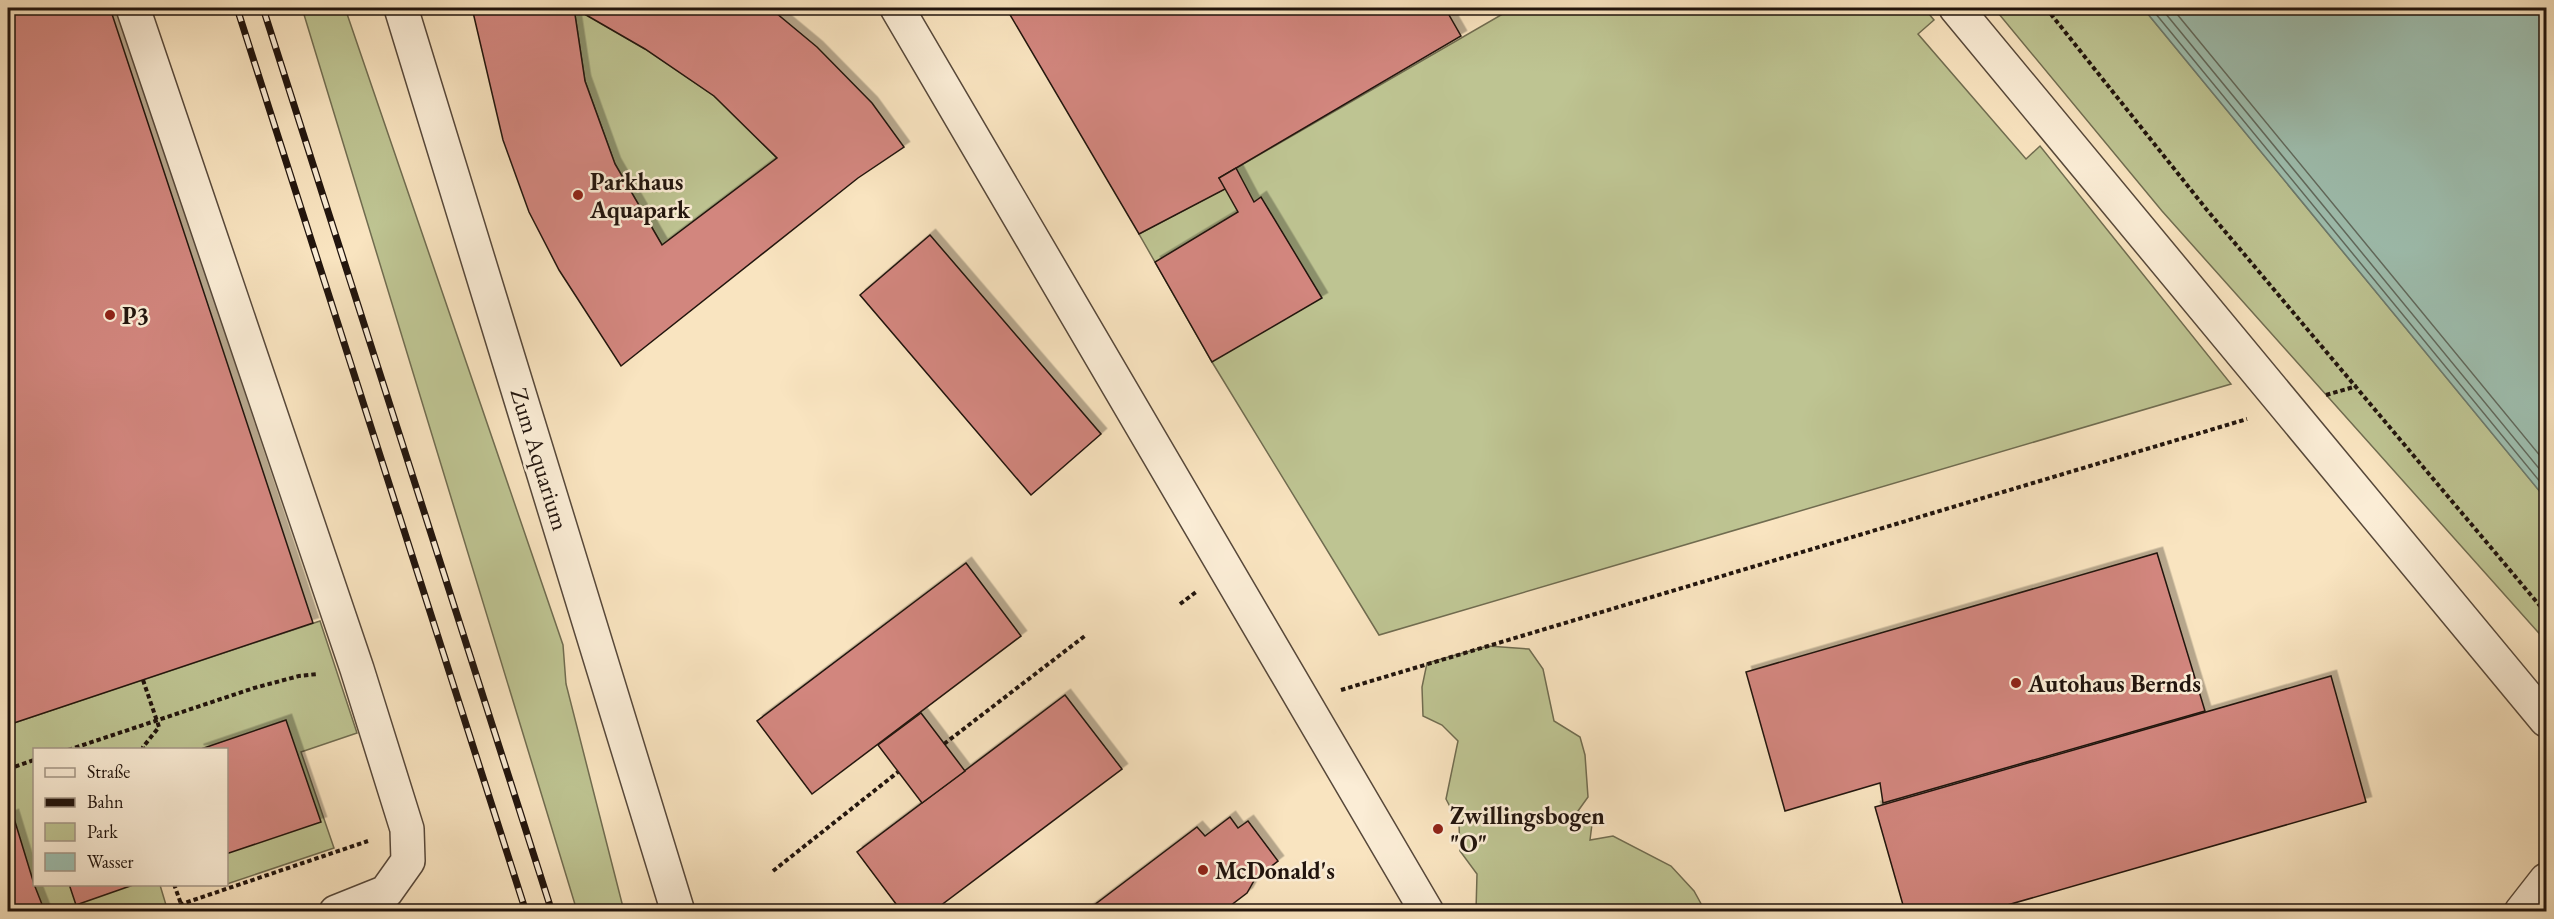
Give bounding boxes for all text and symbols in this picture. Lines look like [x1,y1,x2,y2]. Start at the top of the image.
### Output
place label: Parkhaus Aquapark [589,166,691,226]
marker: Parkhaus Aquapark [571,188,585,202]
place label: P3 [122,300,149,331]
marker: P3 [103,308,117,322]
street label: Zum Aquarium [504,384,576,534]
place label: Autohaus Bernds [2027,668,2201,699]
marker: Autohaus Bernds [2009,676,2023,690]
legend [33,748,228,886]
text: Straße [87,760,130,783]
text: Bahn [87,790,124,813]
place label: Zwillingsbogen "O" [1450,800,1605,859]
text: Park [87,820,118,843]
marker: Zwillingsbogen "O" [1431,822,1445,836]
text: Wasser [87,850,134,873]
place label: McDonald's [1215,855,1335,886]
marker: McDonald's [1196,863,1210,877]

